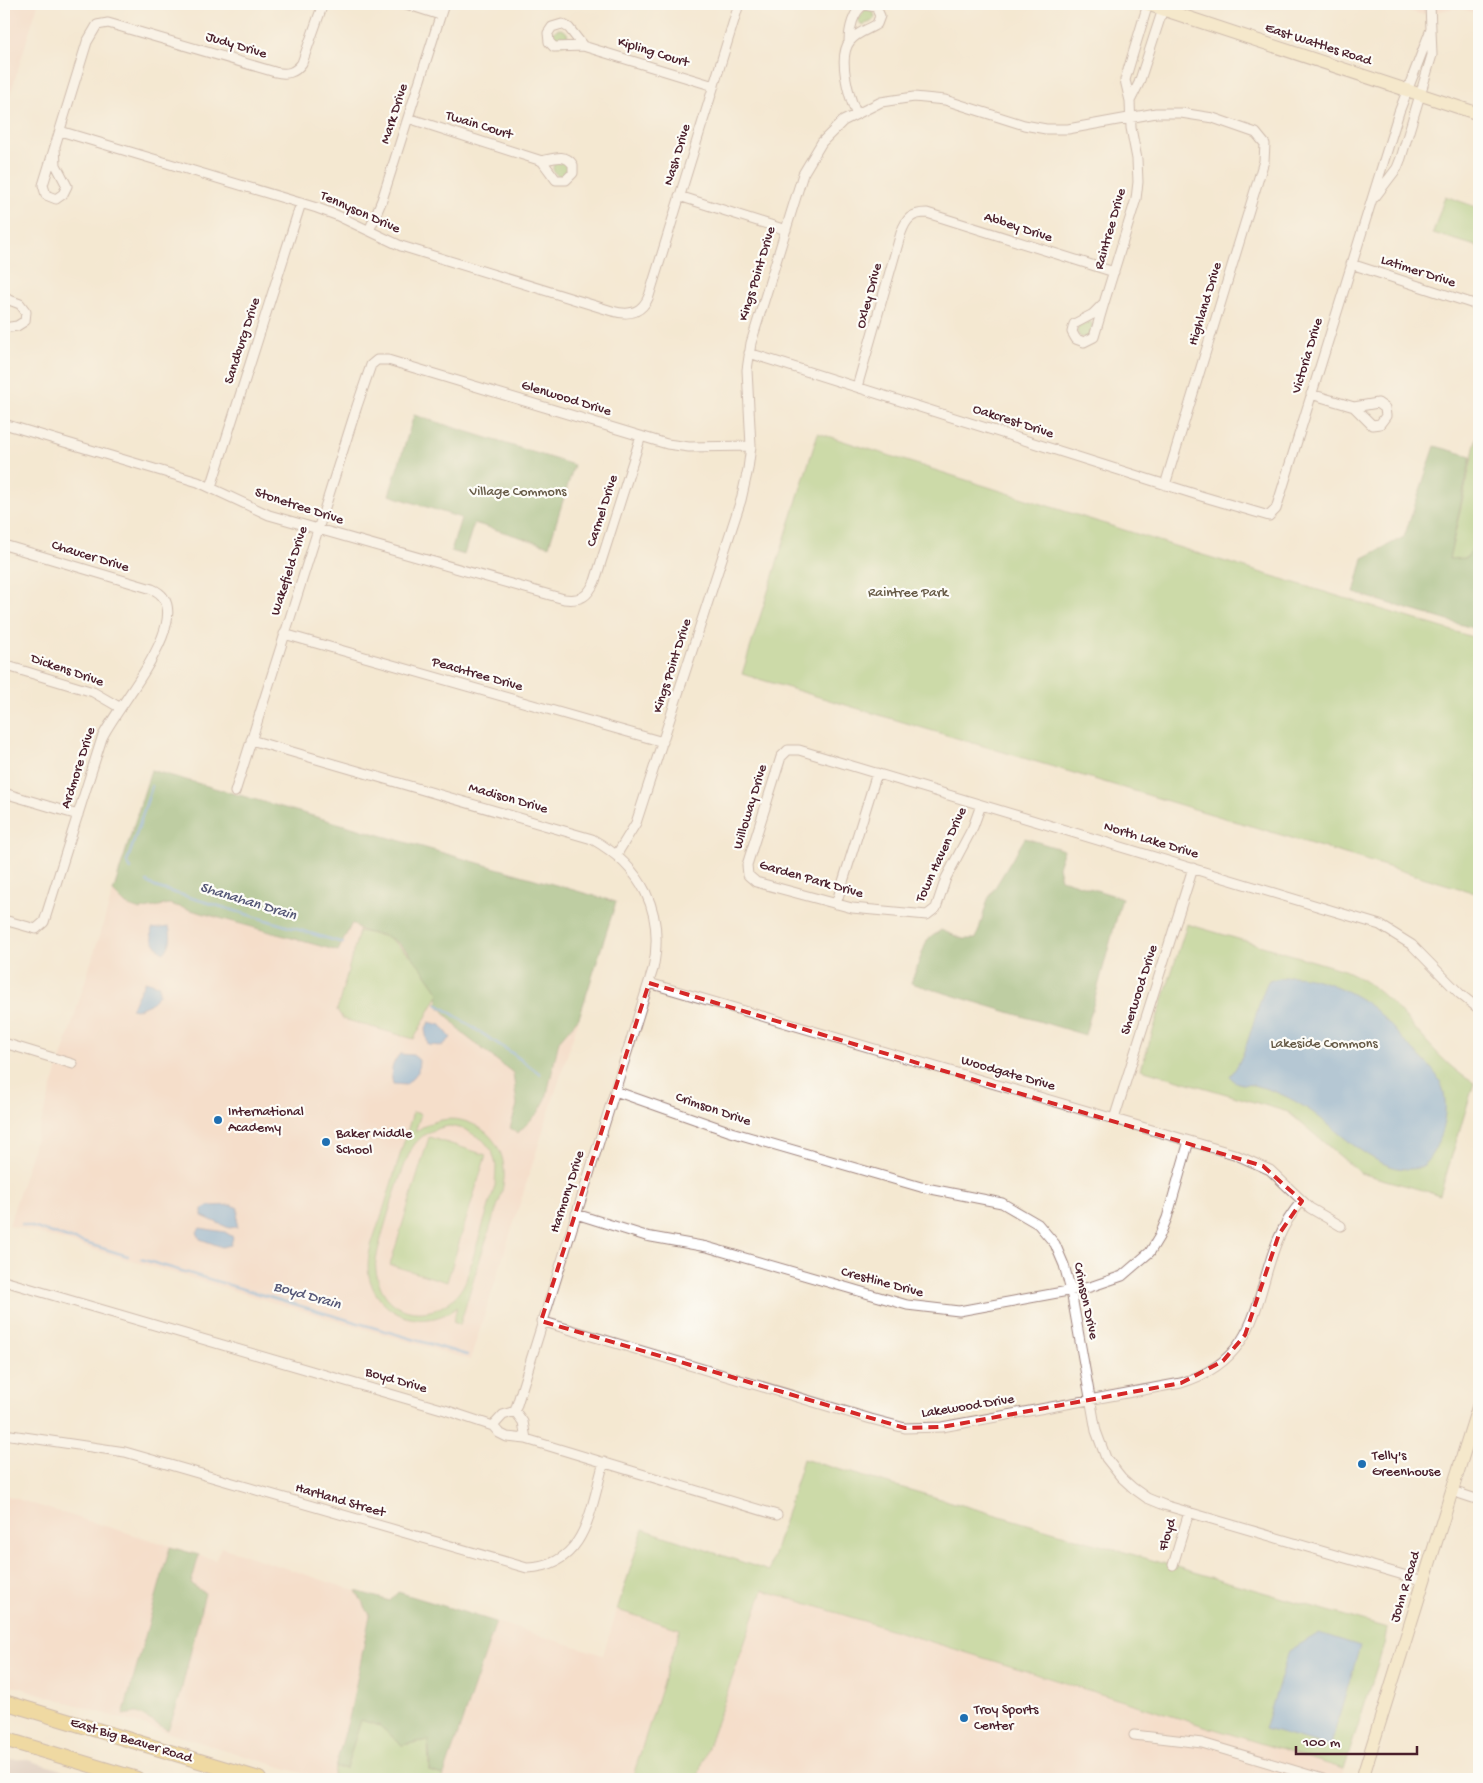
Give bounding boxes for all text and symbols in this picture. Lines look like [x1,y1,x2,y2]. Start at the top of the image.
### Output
street label: East Wattles Road [1263,20,1375,71]
street label: Judy Drive [203,29,269,64]
street label: Kipling Court [615,34,692,72]
street label: Mark Drive [377,81,413,146]
street label: Twain Court [443,107,516,145]
street label: Nash Drive [661,121,696,188]
street label: Raintree Drive [1091,186,1131,272]
street label: Tennyson Drive [316,187,403,239]
street label: Abbey Drive [982,209,1055,247]
street label: Kings Point Drive [736,224,781,323]
street label: Latimer Drive [1378,252,1458,292]
street label: Highland Drive [1185,260,1227,348]
street label: Oxley Drive [853,261,887,330]
street label: Sandburg Drive [221,295,265,386]
street label: Victoria Drive [1288,315,1328,397]
street label: Glenwood Drive [519,377,614,421]
street label: Oakcrest Drive [970,401,1056,443]
street label: Carmel Drive [583,472,623,549]
park label: Village Commons [468,484,567,501]
street label: Stonetree Drive [252,485,346,530]
street label: Wakefield Drive [268,524,313,618]
street label: Chaucer Drive [49,537,132,577]
park label: Raintree Park [868,585,950,602]
street label: Kings Point Drive [650,616,696,715]
street label: Dickens Drive [27,650,106,692]
street label: Peachtree Drive [429,654,525,696]
street label: Ardmore Drive [58,724,100,811]
street label: Willoway Drive [730,762,772,851]
street label: Madison Drive [466,780,550,819]
street label: Town Haven Drive [912,804,972,906]
street label: North Lake Drive [1102,819,1201,864]
street label: Garden Park Drive [757,857,866,903]
water label: Shanahan Drain [198,879,299,925]
street label: Sherwood Drive [1117,942,1163,1037]
park label: Lakeside Commons [1270,1036,1378,1053]
street label: Woodgate Drive [959,1052,1058,1096]
street label: Crimson Drive [673,1089,754,1131]
place label: International Academy [228,1104,304,1137]
marker: International Academy [212,1114,224,1126]
place label: Baker Middle School [335,1126,413,1159]
marker: Baker Middle School [320,1136,332,1148]
street label: Harmony Drive [547,1148,590,1235]
street label: Crimson Drive [1069,1261,1102,1342]
street label: Crestline Drive [839,1264,926,1302]
water label: Boyd Drain [271,1278,343,1314]
street label: Boyd Drive [362,1364,430,1398]
street label: Lakewood Drive [920,1391,1016,1423]
place label: Telly's Greenhouse [1371,1448,1441,1481]
marker: Telly's Greenhouse [1356,1458,1368,1470]
street label: Hartland Street [293,1480,388,1522]
street label: Floyd [1155,1515,1181,1554]
street label: John R Road [1387,1548,1425,1625]
place label: Troy Sports Center [973,1702,1039,1735]
marker: Troy Sports Center [958,1712,970,1724]
street label: East Big Beaver Road [68,1714,196,1768]
scale bar [1296,1723,1417,1755]
text: 100 m [1302,1734,1341,1752]

